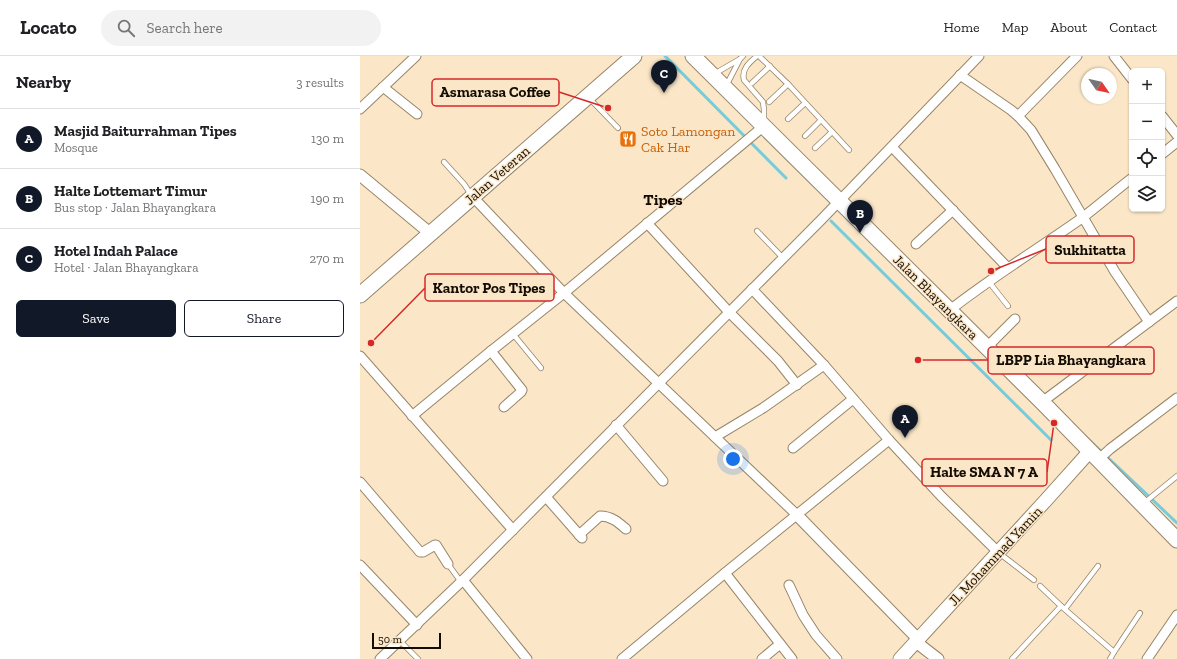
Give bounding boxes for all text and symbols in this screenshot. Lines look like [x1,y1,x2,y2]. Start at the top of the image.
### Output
search box [101,10,381,46]
text: Locato [20,16,77,39]
icon: search [115,17,137,39]
text: Search here [147,19,223,37]
text: Home [944,19,980,36]
text: Map [1002,19,1028,36]
text: About [1050,19,1087,36]
text: Contact [1109,19,1157,36]
pin: C [651,60,677,93]
north arrow [1081,68,1117,104]
map controls [1129,68,1165,212]
button: + [1129,68,1165,104]
text: Nearby [16,72,71,92]
text: 3 results [296,75,344,90]
callout: Asmarasa Coffee [432,79,559,106]
text: Asmarasa Coffee [440,83,551,101]
button: − [1129,104,1165,140]
text: Masjid Baiturrahman Tipes [54,122,237,140]
place label: Soto Lamongan Cak Har [641,123,735,156]
restaurant icon: Soto Lamongan Cak Har [618,129,638,149]
text: A [25,131,33,146]
text: 130 m [311,131,344,146]
text: Mosque [54,140,98,155]
button: locate [1129,140,1165,176]
street label: Jalan Veteran [461,142,534,208]
button: layers [1129,176,1165,212]
text: Halte Lottemart Timur [54,182,207,200]
district label: Tipes [643,190,683,209]
text: B [25,191,33,206]
text: 190 m [310,191,344,206]
text: Bus stop · Jalan Bhayangkara [54,200,216,215]
pin: B [847,200,873,233]
callout: Sukhitatta [1046,236,1134,263]
text: Sukhitatta [1054,241,1126,259]
text: Hotel Indah Palace [54,242,178,260]
text: C [25,251,33,266]
text: 270 m [310,251,344,266]
street label: Jalan Bhayangkara [890,251,982,344]
text: Hotel · Jalan Bhayangkara [54,260,198,275]
callout: Kantor Pos Tipes [425,274,554,301]
text: Kantor Pos Tipes [433,279,545,297]
button: Save [16,300,176,337]
button: Share [184,300,344,337]
callout: LBPP Lia Bhayangkara [988,347,1154,374]
text: LBPP Lia Bhayangkara [996,351,1146,369]
pin: A [892,405,918,438]
your location [723,449,743,469]
callout: Halte SMA N 7 A [922,459,1047,486]
text: Halte SMA N 7 A [930,463,1039,481]
street label: Jl. Mohammad Yamin [945,503,1046,610]
scale bar [372,631,441,650]
text: 50 m [378,633,402,646]

